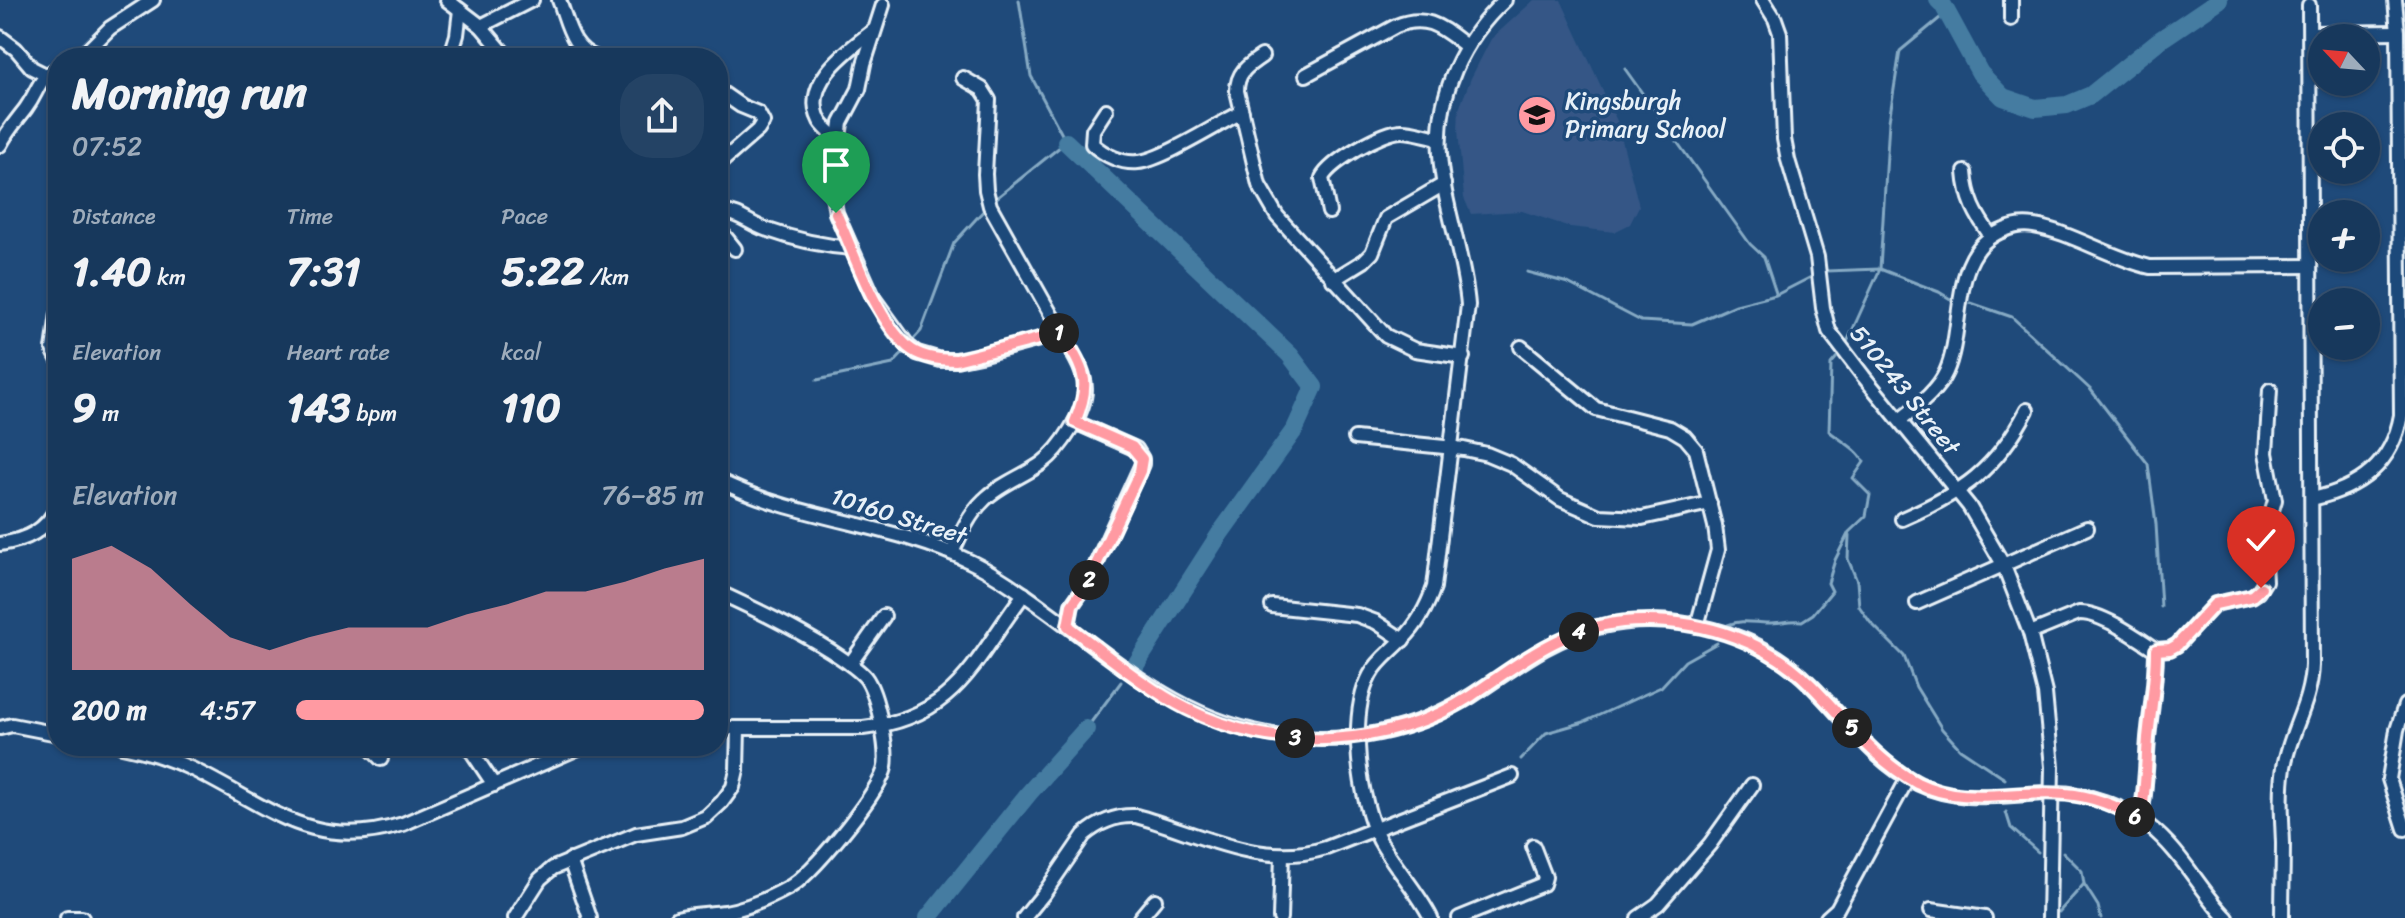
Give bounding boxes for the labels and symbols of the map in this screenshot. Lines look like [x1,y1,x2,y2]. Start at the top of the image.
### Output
north arrow [2308,24,2380,96]
place label: Kingsburgh Primary School [1565,80,1727,150]
school or university icon: Kingsburgh Primary School [1516,94,1558,136]
pin [802,131,870,213]
pin: 1 [1039,313,1079,353]
street label: 510243 Street [1839,315,1972,466]
street label: 10160 Street [826,475,974,557]
pin [2227,506,2295,588]
pin: 2 [1069,560,1109,600]
pin: 4 [1559,612,1599,652]
pin: 5 [1832,708,1872,748]
pin: 3 [1275,718,1315,758]
pin: 6 [2115,797,2155,837]

